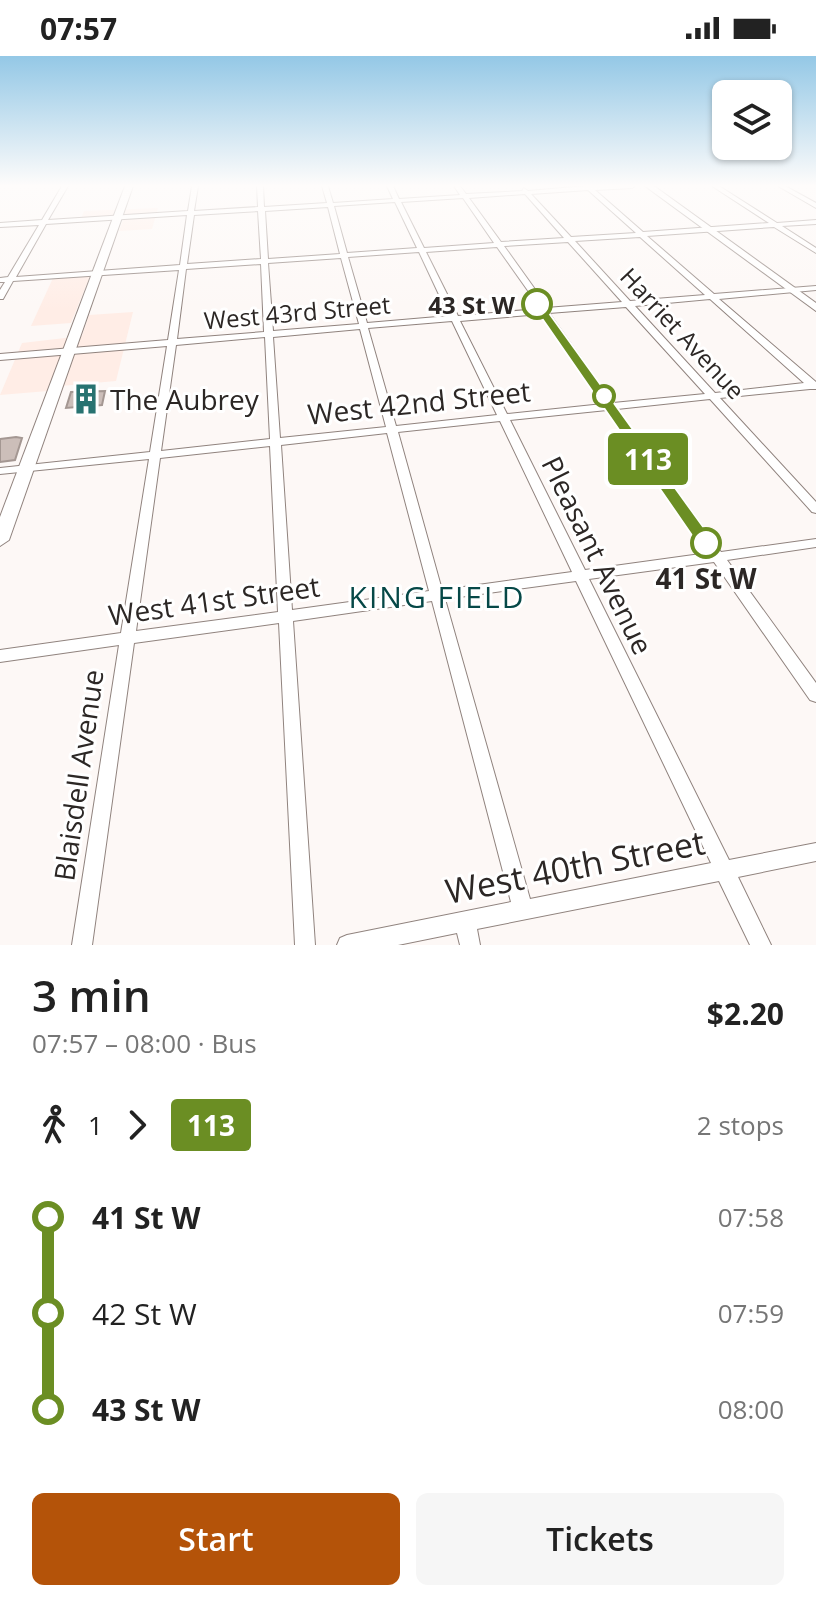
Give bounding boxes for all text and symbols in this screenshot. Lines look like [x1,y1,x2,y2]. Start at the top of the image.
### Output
text: 07:57 [40,8,117,49]
map controls [712,80,792,160]
button: layers [712,80,792,160]
street label: Harriet Avenue [613,260,753,406]
street label: West 43rd Street [202,287,392,337]
place label: 43 St W [428,288,516,321]
marker: 43 St W [522,289,552,319]
street label: West 42nd Street [306,371,532,433]
place label: The Aubrey [110,380,260,418]
building icon: The Aubrey [69,382,103,416]
unlabelled marker [593,385,615,407]
line badge: 113 [602,433,694,485]
text: 113 [624,440,672,478]
street label: Pleasant Avenue [534,450,662,660]
marker: 41 St W [691,528,721,558]
place label: 41 St W [655,559,758,597]
street label: West 41st Street [106,566,322,634]
district label: KING FIELD [349,576,525,617]
street label: Blaisdell Avenue [44,667,112,883]
street label: West 40th Street [441,818,709,914]
text: 3 min [32,965,151,1025]
text: $2.20 [707,993,784,1034]
text: 07:57 – 08:00 · Bus [32,1025,257,1061]
icon: walk [32,1103,76,1147]
icon: forward [115,1103,159,1147]
text: 113 [187,1106,235,1144]
text: 1 [88,1107,103,1143]
text: 2 stops [697,1107,784,1143]
text: 41 St W [92,1197,200,1238]
text: 07:58 [718,1199,784,1235]
text: 42 St W [92,1293,197,1334]
text: 07:59 [718,1295,784,1331]
text: 43 St W [92,1389,200,1430]
text: 08:00 [718,1391,784,1427]
button: Start [32,1493,400,1585]
button: Tickets [416,1493,784,1585]

